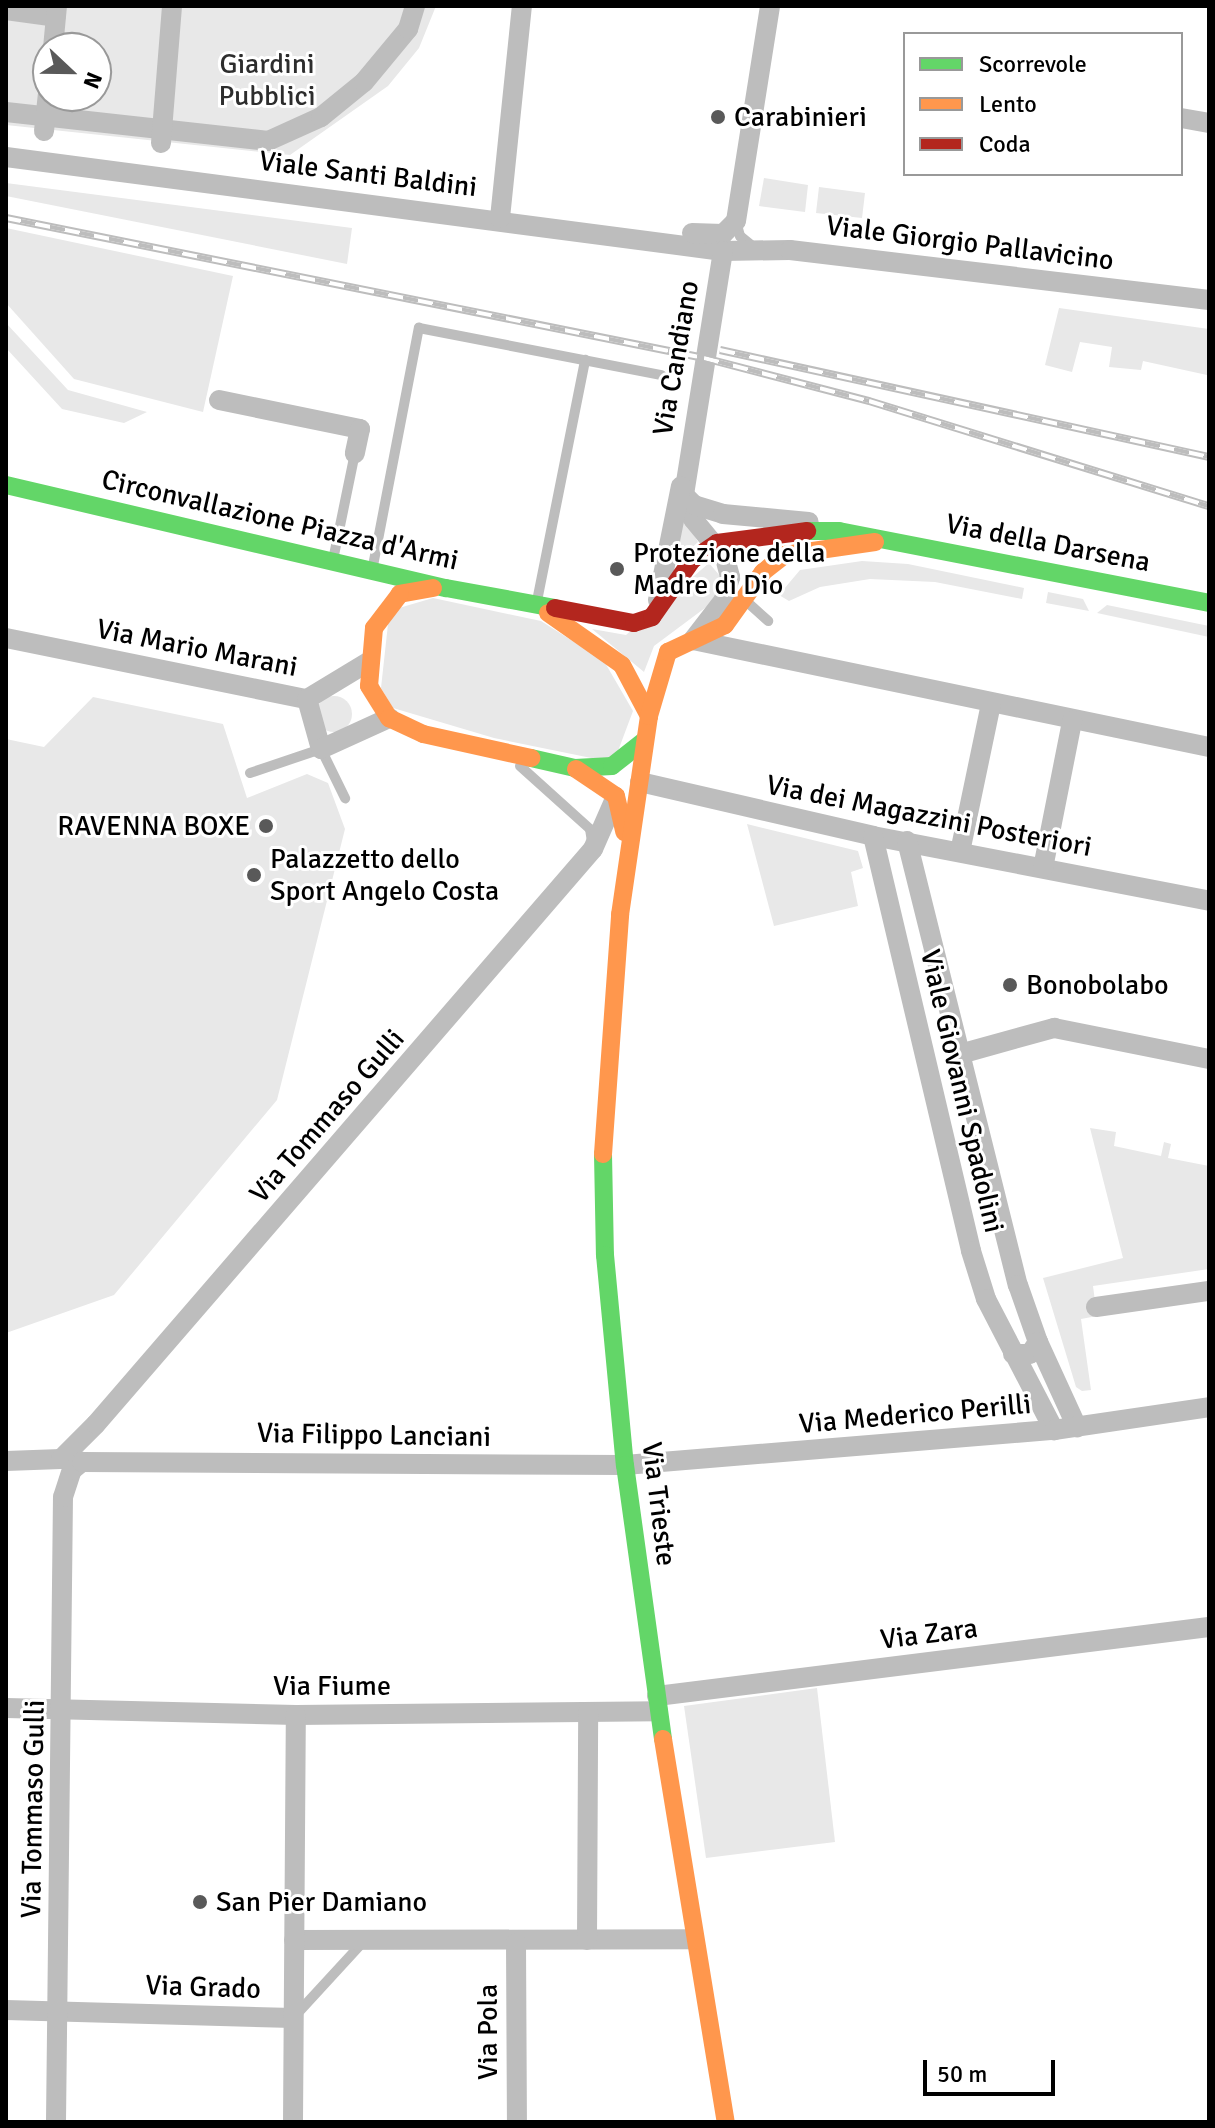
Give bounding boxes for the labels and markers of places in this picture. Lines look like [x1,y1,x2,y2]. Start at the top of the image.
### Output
place label: Carabinieri [734,100,867,134]
marker: Carabinieri [709,108,727,126]
place label: Protezione della Madre di Dio [633,536,825,602]
marker: Protezione della Madre di Dio [608,560,626,578]
place label: RAVENNA BOXE [57,809,250,843]
marker: RAVENNA BOXE [257,817,275,835]
place label: Palazzetto dello Sport Angelo Costa [270,842,499,908]
marker: Palazzetto dello Sport Angelo Costa [245,866,263,884]
place label: Bonobolabo [1026,968,1168,1002]
marker: Bonobolabo [1001,976,1019,994]
place label: San Pier Damiano [216,1885,427,1919]
marker: San Pier Damiano [191,1893,209,1911]

